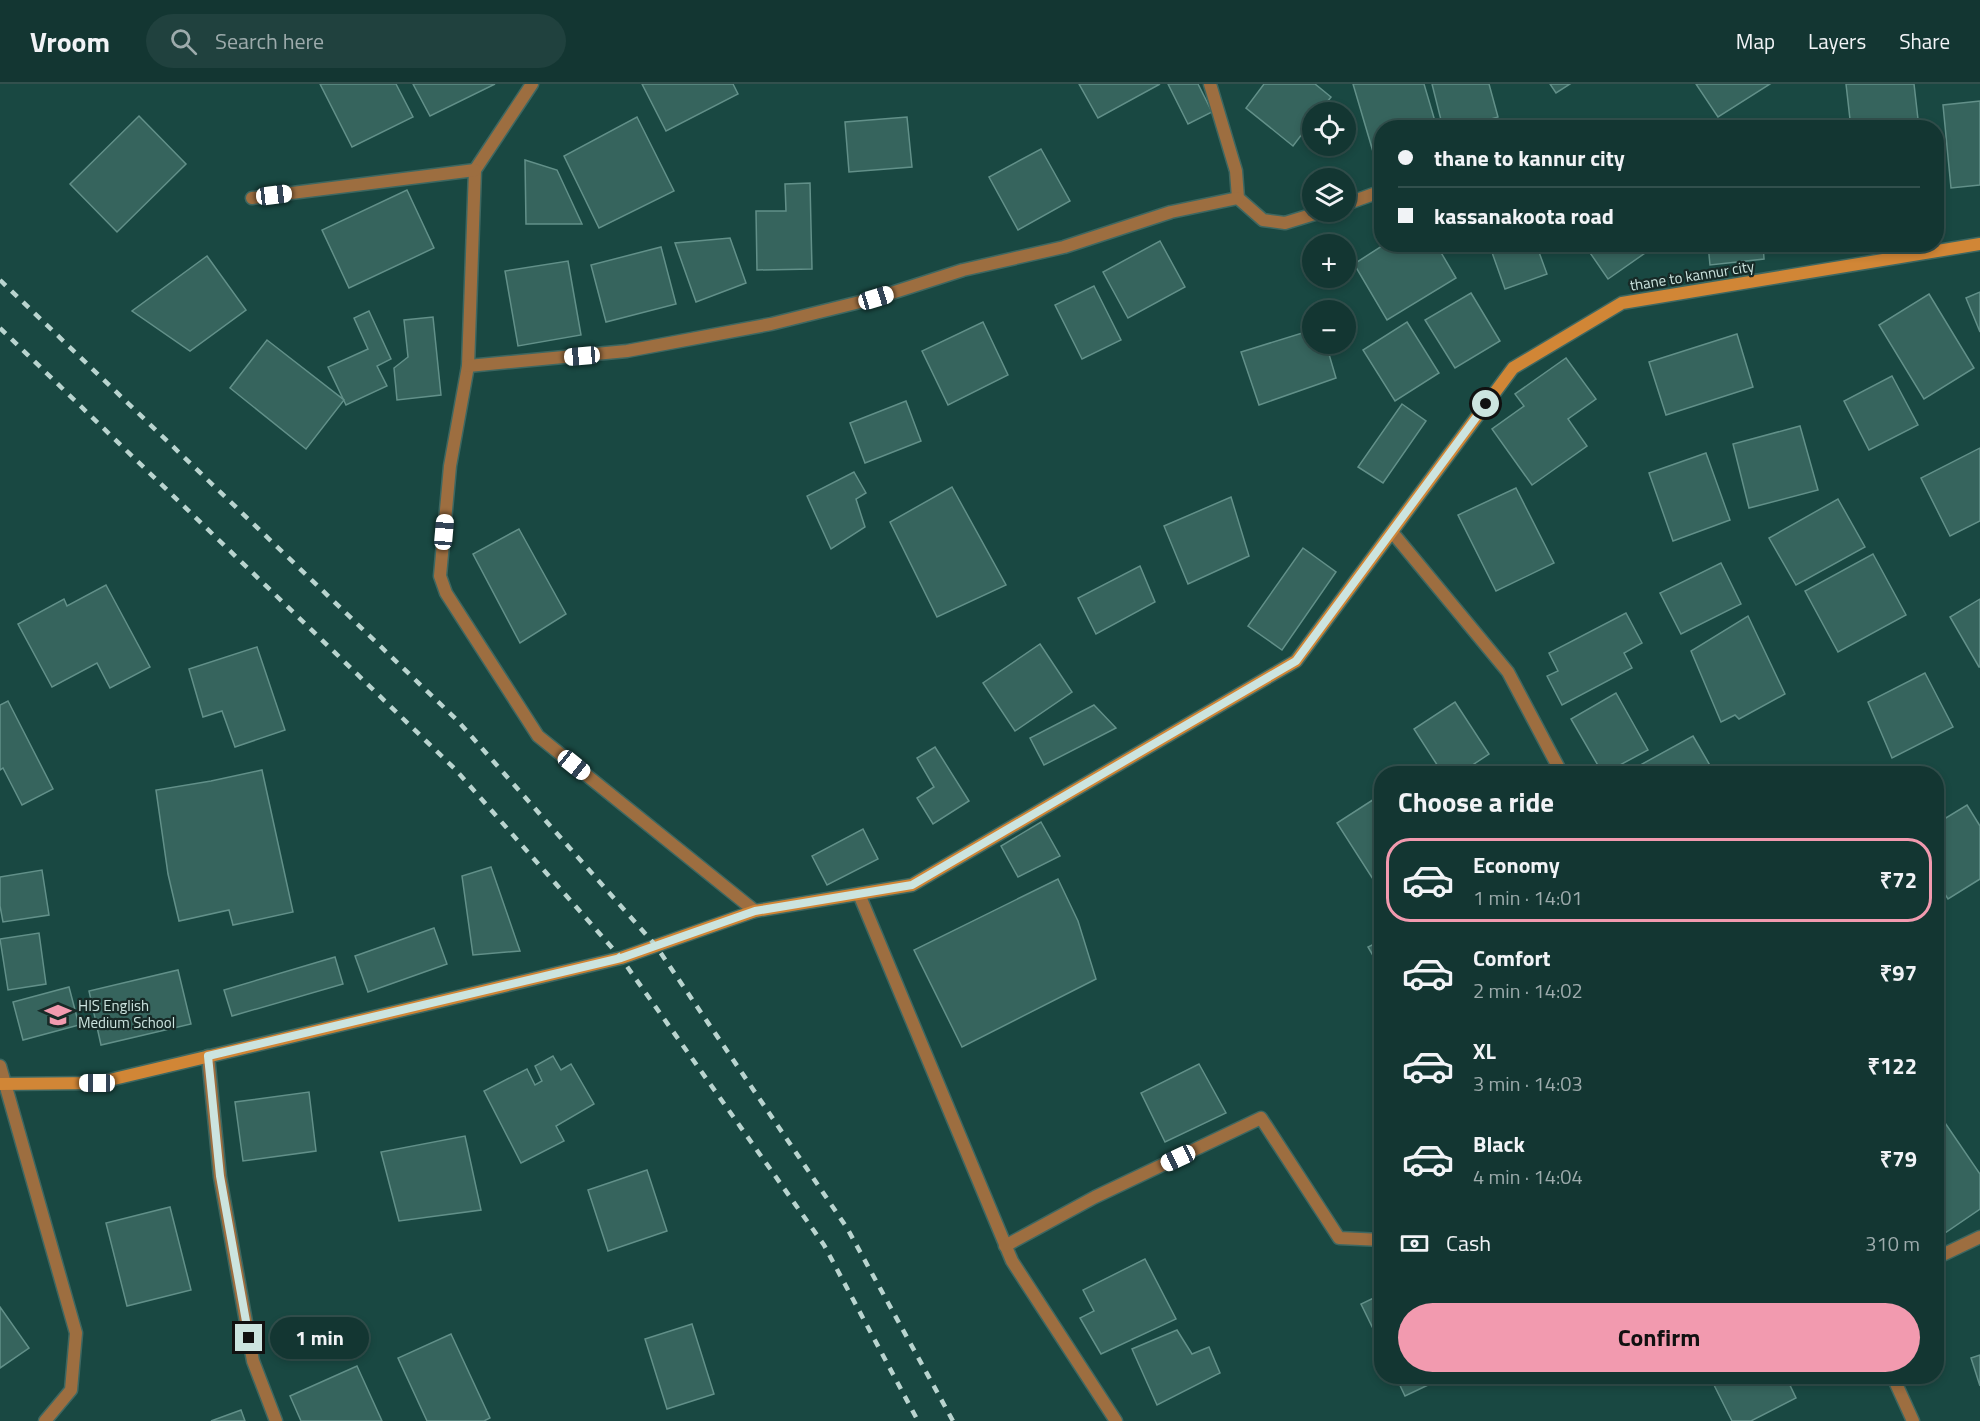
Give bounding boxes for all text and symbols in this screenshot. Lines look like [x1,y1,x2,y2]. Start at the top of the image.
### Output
search box [146,14,566,68]
text: Vroom [30,20,110,63]
text: Search here [215,24,324,58]
icon: search [167,25,200,58]
text: Map [1736,25,1775,57]
text: Layers [1808,25,1866,57]
text: Share [1899,25,1950,57]
map controls [1302,102,1356,354]
button: locate [1302,102,1356,156]
text: thane to kannur city [1434,141,1625,175]
button: layers [1302,168,1356,222]
car [255,184,293,206]
text: kassanakoota road [1434,199,1614,233]
button: + [1302,234,1356,288]
street label: thane to kannur city [1628,254,1756,297]
car [856,284,896,312]
button: − [1302,300,1356,354]
car [563,345,601,367]
route start [1472,390,1499,417]
car [433,513,455,551]
car [554,747,594,783]
text: Choose a ride [1398,781,1554,822]
text: Economy [1473,848,1560,882]
icon: car [1401,853,1455,907]
text: ₹72 [1880,863,1917,897]
text: 1 min · 14:01 [1473,882,1583,913]
text: Comfort [1473,941,1551,975]
icon: car [1401,946,1455,1000]
text: ₹97 [1880,956,1917,990]
text: 2 min · 14:02 [1473,975,1583,1006]
place label: HIS English Medium School [78,994,175,1034]
school or university icon: HIS English Medium School [43,1000,73,1030]
text: XL [1473,1034,1496,1068]
icon: car [1401,1039,1455,1093]
text: ₹122 [1867,1049,1917,1083]
text: 3 min · 14:03 [1473,1068,1583,1099]
car [79,1074,115,1092]
text: Black [1473,1127,1525,1161]
icon: car [1401,1132,1455,1186]
car [1158,1142,1198,1174]
text: ₹79 [1880,1142,1917,1176]
text: 4 min · 14:04 [1473,1161,1583,1192]
text: Cash [1446,1226,1491,1260]
icon: cash [1398,1227,1431,1260]
text: 310 m [1865,1228,1920,1259]
button: Confirm [1398,1303,1920,1372]
callout: 1 min [270,1317,369,1359]
text: 1 min [295,1322,344,1353]
route end [235,1324,262,1351]

